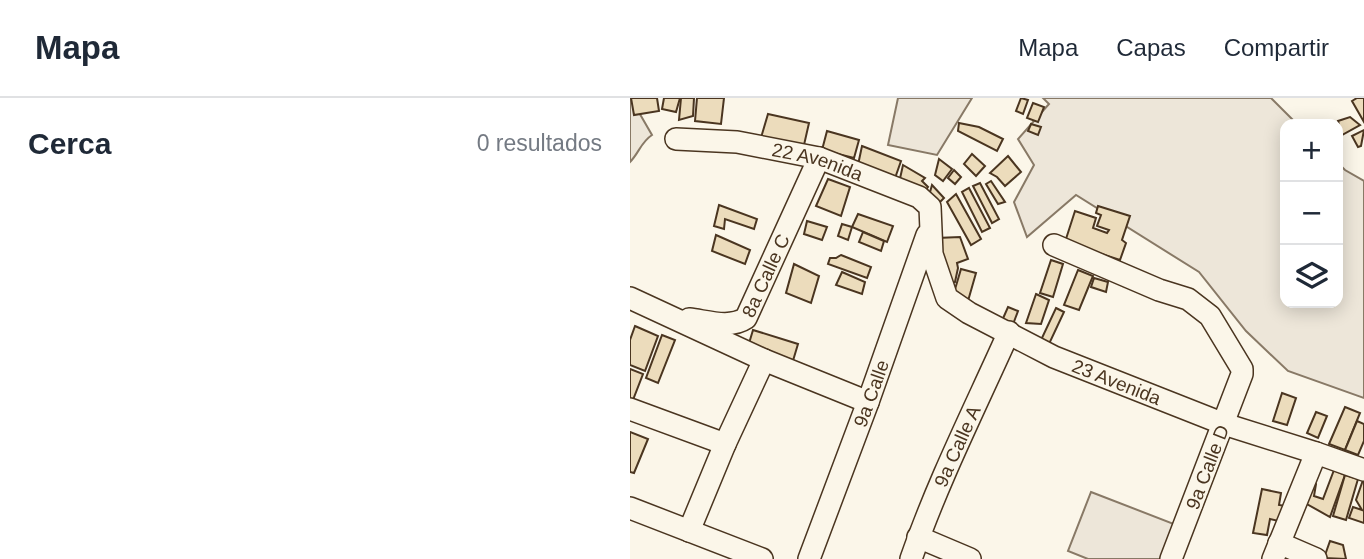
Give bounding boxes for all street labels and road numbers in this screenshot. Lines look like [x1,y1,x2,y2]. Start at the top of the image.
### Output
street label: 22 Avenida [770,139,866,185]
street label: 8a Calle C [738,231,794,321]
street label: 23 Avenida [1069,355,1164,409]
street label: 9a Calle [850,357,893,430]
street label: 9a Calle A [930,402,985,490]
street label: 9a Calle D [1182,422,1233,512]

